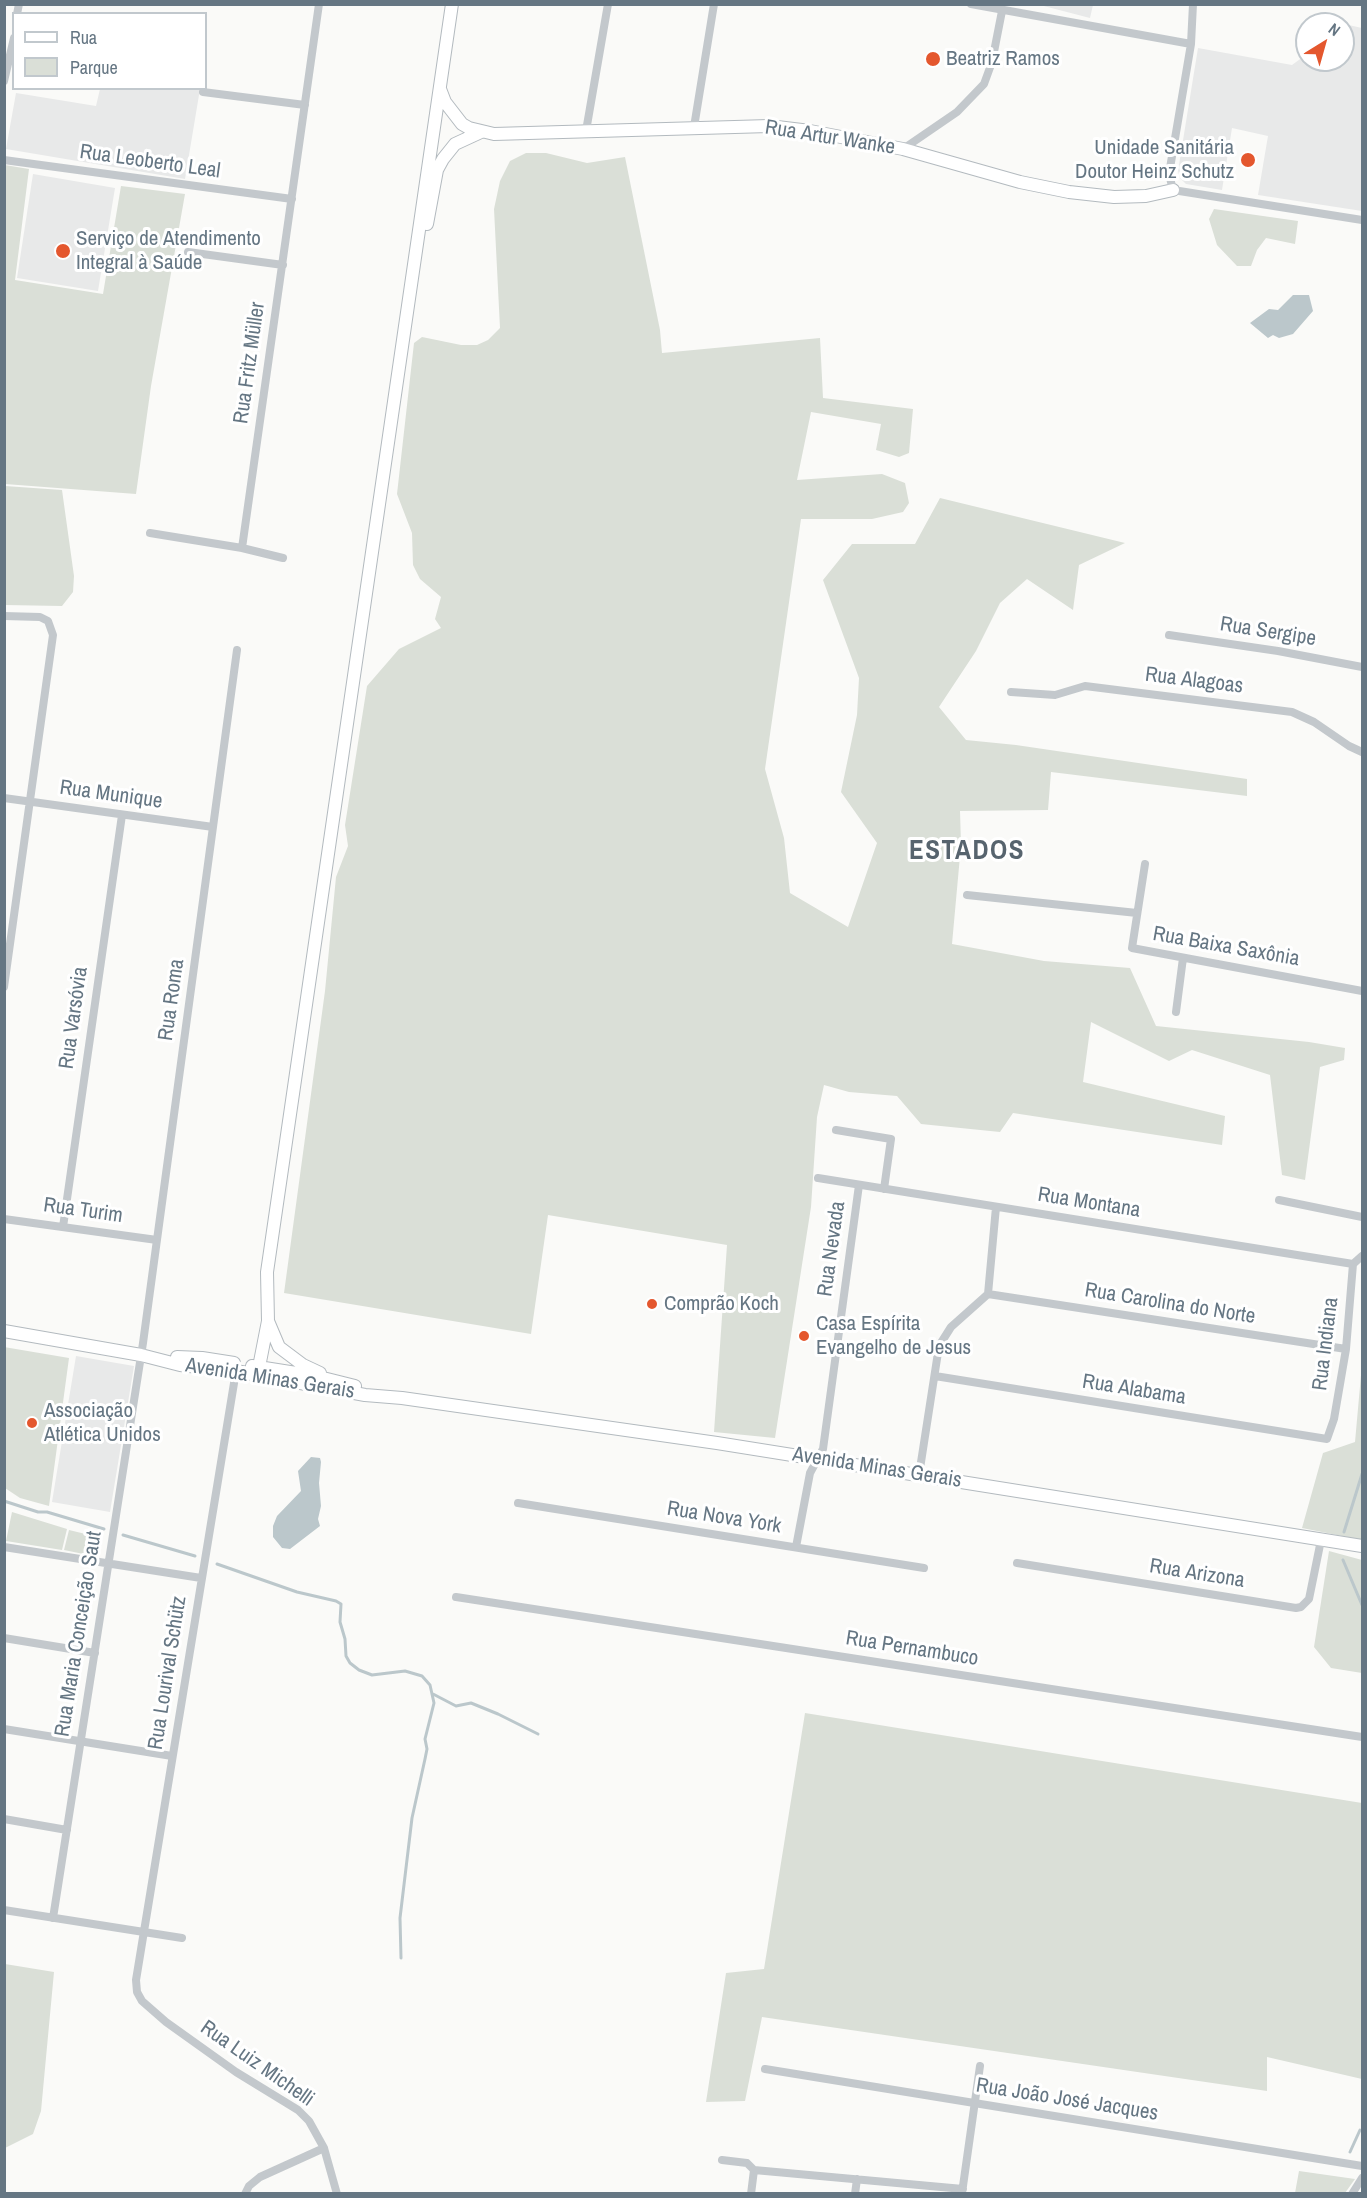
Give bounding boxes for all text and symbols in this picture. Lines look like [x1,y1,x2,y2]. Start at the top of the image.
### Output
legend [12,12,207,90]
north arrow [1295,12,1355,72]
text: N [1324,18,1345,41]
text: Rua [70,25,97,50]
place label: Beatriz Ramos [946,46,1060,72]
marker: Beatriz Ramos [924,50,942,68]
text: Parque [70,55,118,80]
street label: Rua Artur Wanke [763,115,897,161]
place label: Unidade Sanitária Doutor Heinz Schutz [1075,135,1234,185]
street label: Rua Leoberto Leal [78,140,222,184]
marker: Unidade Sanitária Doutor Heinz Schutz [1239,151,1257,169]
place label: Serviço de Atendimento Integral à Saúde [76,226,261,276]
marker: Serviço de Atendimento Integral à Saúde [54,242,72,260]
street label: Rua Fritz Müller [229,301,271,425]
street label: Rua Sergipe [1218,612,1318,652]
street label: Rua Alagoas [1144,662,1244,700]
street label: Rua Munique [58,775,164,815]
district label: ESTADOS [909,836,1025,868]
street label: Rua Baixa Saxônia [1151,922,1301,972]
street label: Rua Roma [154,957,190,1043]
street label: Rua Varsóvia [54,965,94,1071]
street label: Rua Montana [1036,1182,1142,1224]
street label: Rua Turim [42,1193,124,1229]
street label: Rua Nevada [813,1200,851,1298]
street label: Rua Carolina do Norte [1083,1278,1257,1330]
place label: Comprão Koch [664,1291,779,1317]
street label: Rua Indiana [1308,1296,1344,1392]
marker: Comprão Koch [645,1297,659,1311]
place label: Casa Espírita Evangelho de Jesus [816,1311,971,1361]
marker: Casa Espírita Evangelho de Jesus [797,1329,811,1343]
street label: Avenida Minas Gerais [184,1353,356,1405]
street label: Rua Alabama [1081,1369,1187,1411]
place label: Associação Atlética Unidos [44,1398,161,1448]
marker: Associação Atlética Unidos [25,1416,39,1430]
street label: Avenida Minas Gerais [791,1442,963,1494]
street label: Rua Nova York [665,1497,783,1539]
street label: Rua Maria Conceição Saut [50,1529,108,1739]
street label: Rua Arizona [1148,1554,1246,1594]
street label: Rua Lourival Schütz [143,1594,193,1752]
street label: Rua Pernambuco [844,1626,980,1672]
street label: Rua Luiz Michelli [195,2016,319,2112]
street label: Rua João José Jacques [974,2073,1160,2127]

